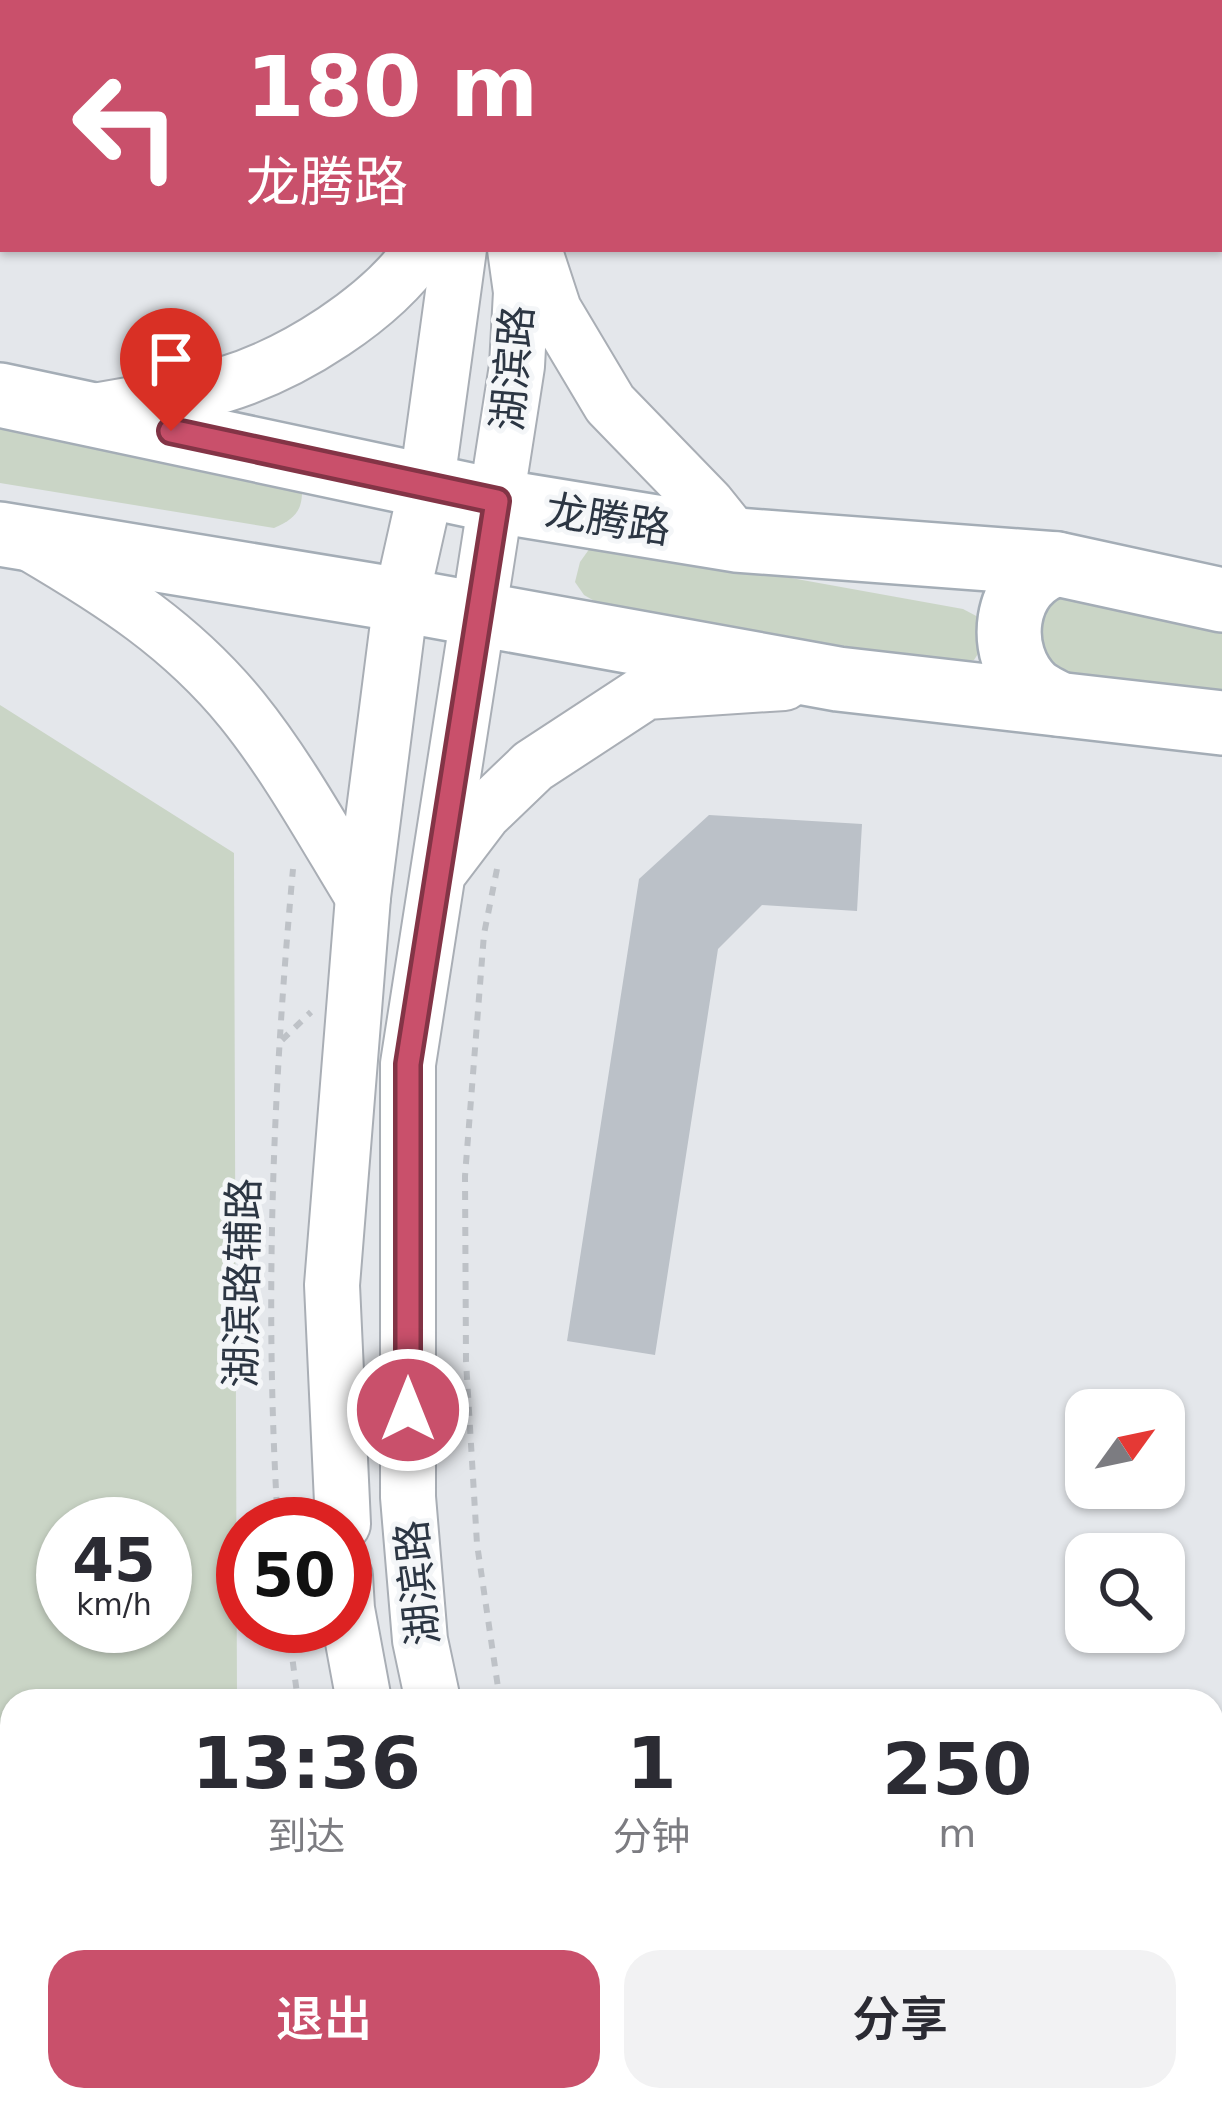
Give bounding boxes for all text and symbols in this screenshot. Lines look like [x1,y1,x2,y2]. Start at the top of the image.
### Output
text: 180 m [246,38,538,136]
icon: left [48,48,204,204]
text: 龙腾路 [246,151,408,214]
street label: 湖滨路 [483,303,542,433]
pin [120,308,222,431]
icon: arrive [138,326,204,392]
street label: 龙腾路 [542,485,674,554]
street label: 湖滨路辅路 [216,1178,269,1388]
position arrow [345,1347,471,1473]
north arrow [1065,1389,1185,1509]
map controls [1065,1389,1185,1653]
speed limit sign: 50 [216,1497,372,1653]
street label: 湖滨路 [387,1518,448,1648]
text: 45 [72,1525,156,1595]
button: search [1065,1533,1185,1653]
text: km/h [76,1587,152,1622]
text: 13:36 [192,1721,421,1805]
text: 1 [626,1721,677,1805]
text: 250 [882,1727,1032,1811]
text: m [938,1811,976,1856]
text: 到达 [267,1814,345,1859]
text: 分钟 [612,1814,690,1859]
button: 退出 [48,1950,600,2088]
button: 分享 [624,1950,1176,2088]

